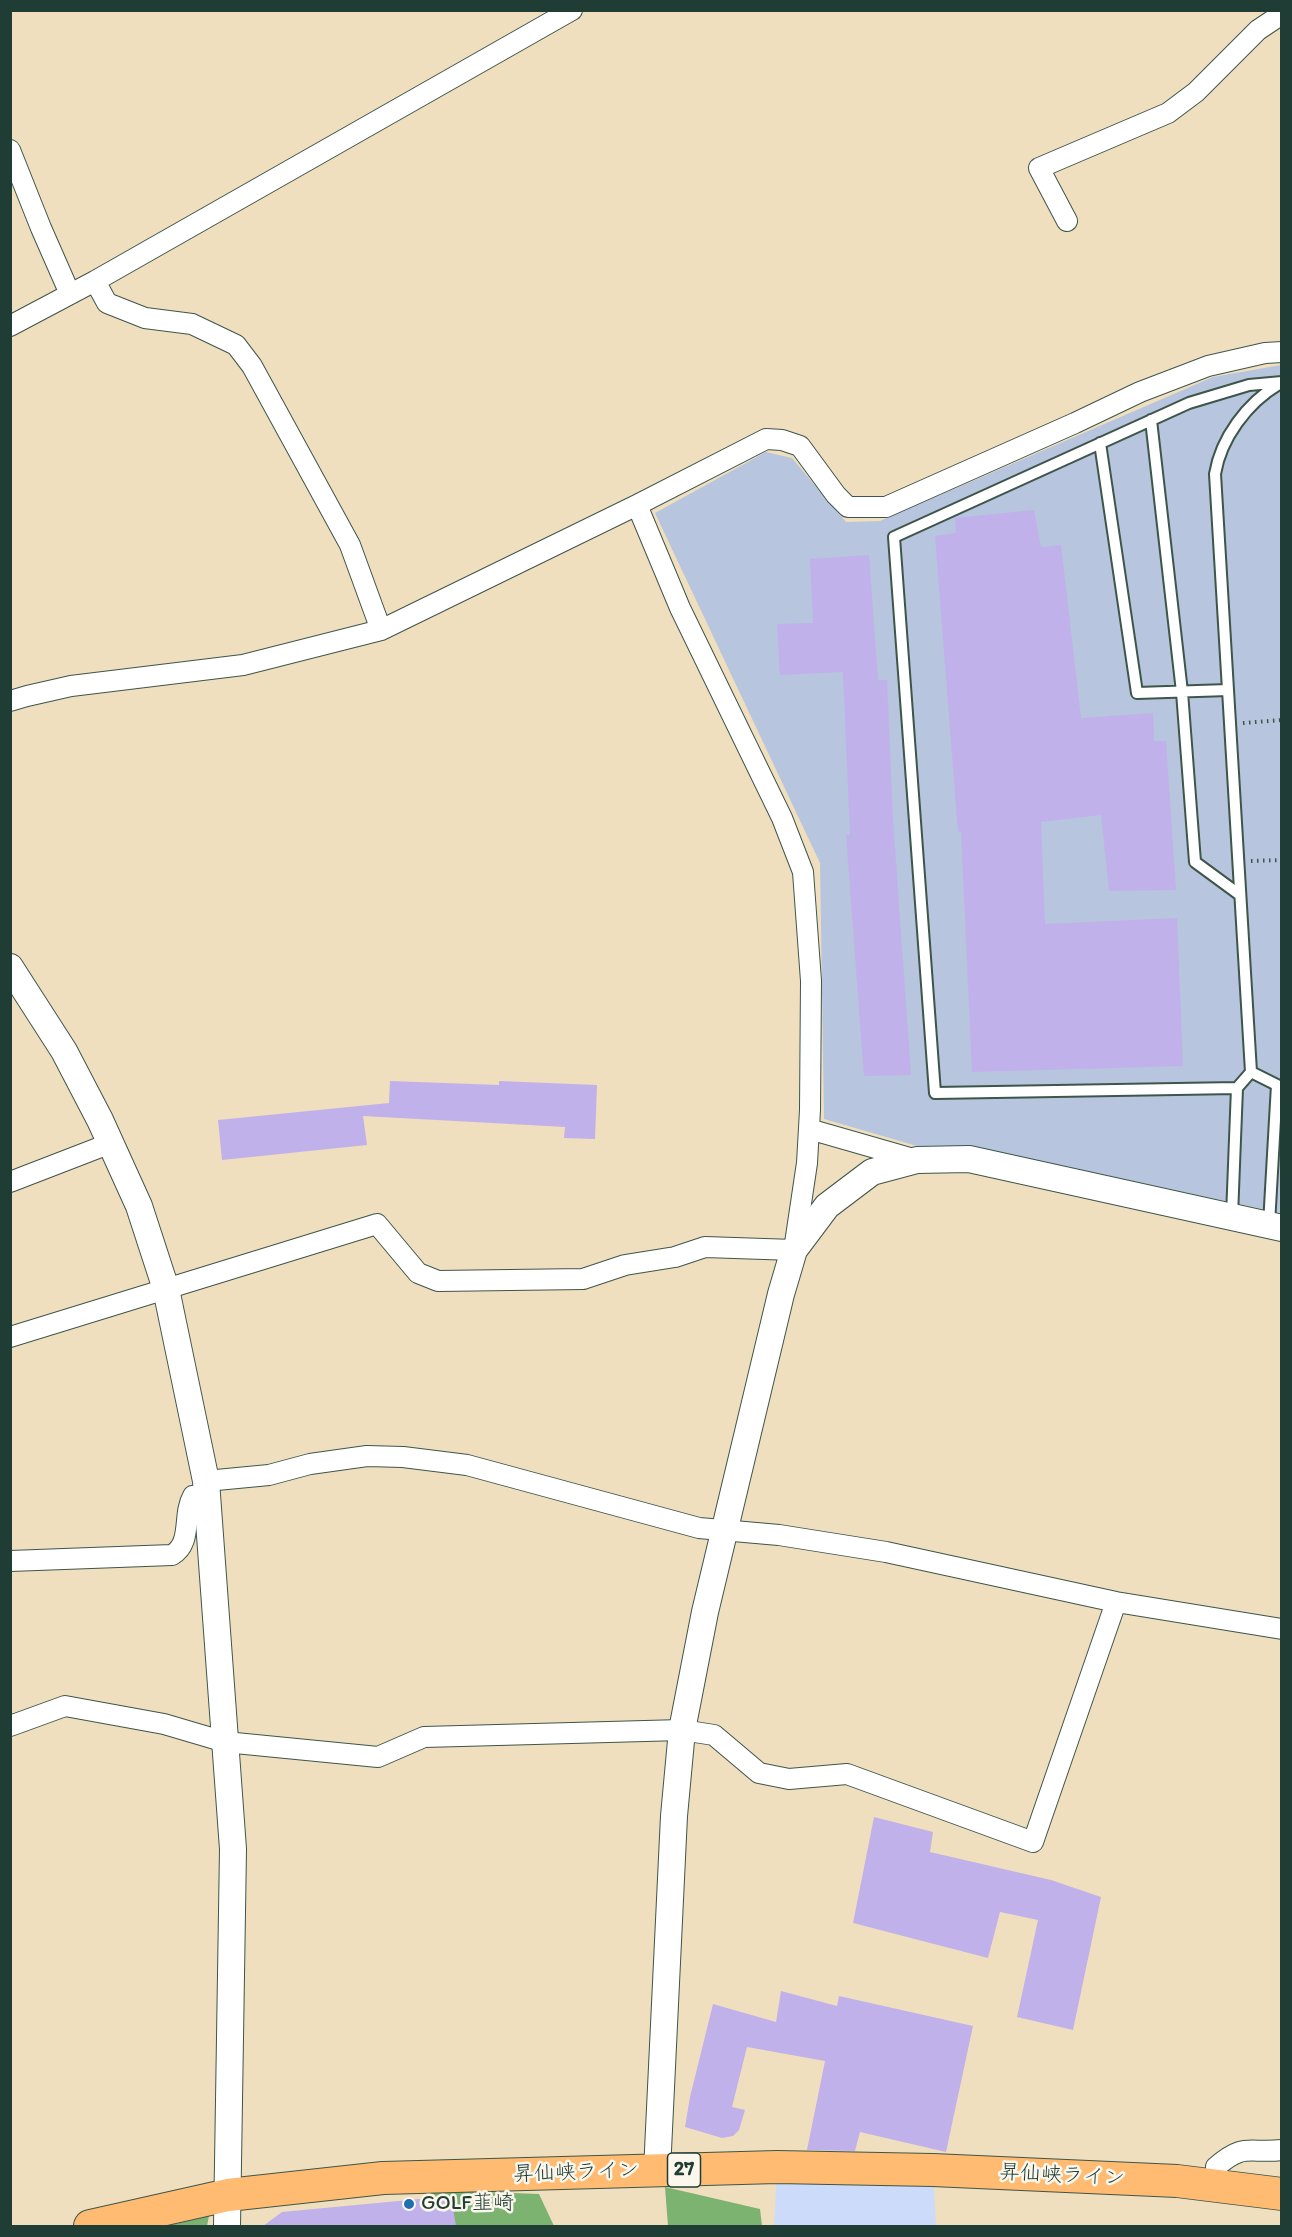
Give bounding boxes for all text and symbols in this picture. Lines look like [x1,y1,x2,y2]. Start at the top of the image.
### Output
road number: 27 [668,2153,700,2187]
street label: 昇仙峡ライン [513,2158,639,2188]
street label: 昇仙峡ライン [998,2160,1126,2192]
place label: GOLF韮崎 [421,2191,514,2217]
marker: GOLF韮崎 [402,2197,416,2211]

